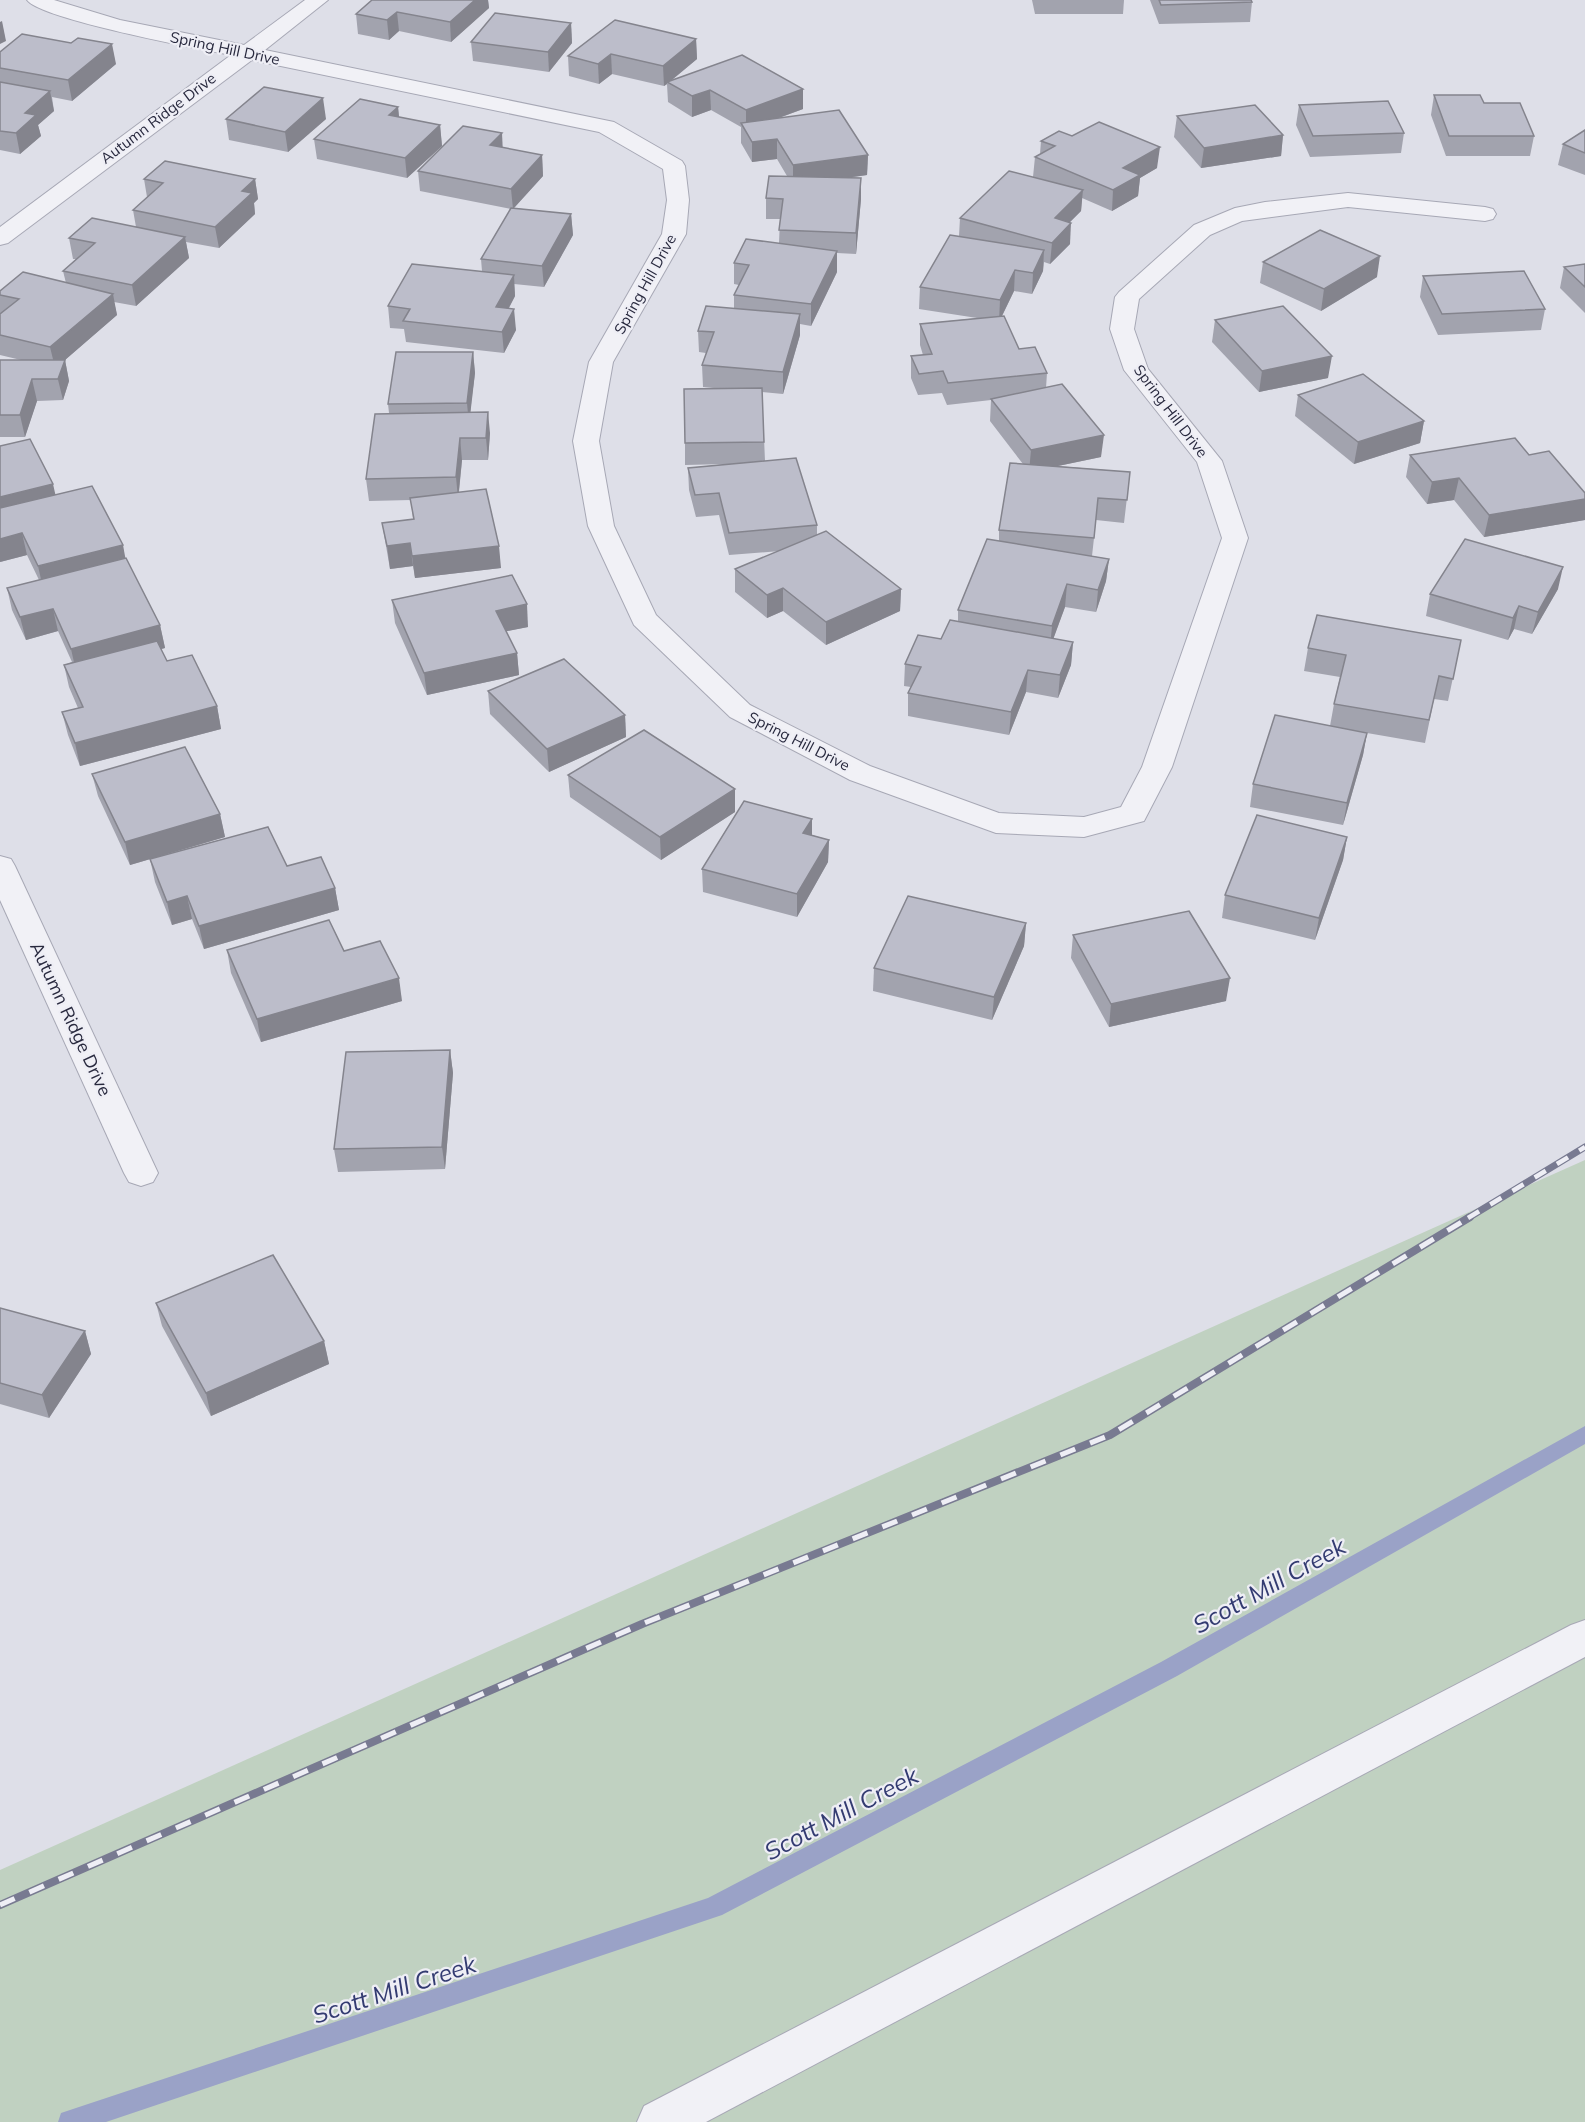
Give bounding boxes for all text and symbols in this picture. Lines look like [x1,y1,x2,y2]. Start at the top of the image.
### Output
street label: Spring Hill Drive [169,27,281,69]
street label: Autumn Ridge Drive [96,68,220,168]
street label: Spring Hill Drive [610,231,680,337]
street label: Spring Hill Drive [1130,361,1212,461]
street label: Spring Hill Drive [745,707,853,775]
street label: Autumn Ridge Drive [25,938,117,1100]
water label: Scott Mill Creek [1187,1530,1351,1639]
water label: Scott Mill Creek [759,1759,924,1866]
water label: Scott Mill Creek [308,1948,480,2030]

